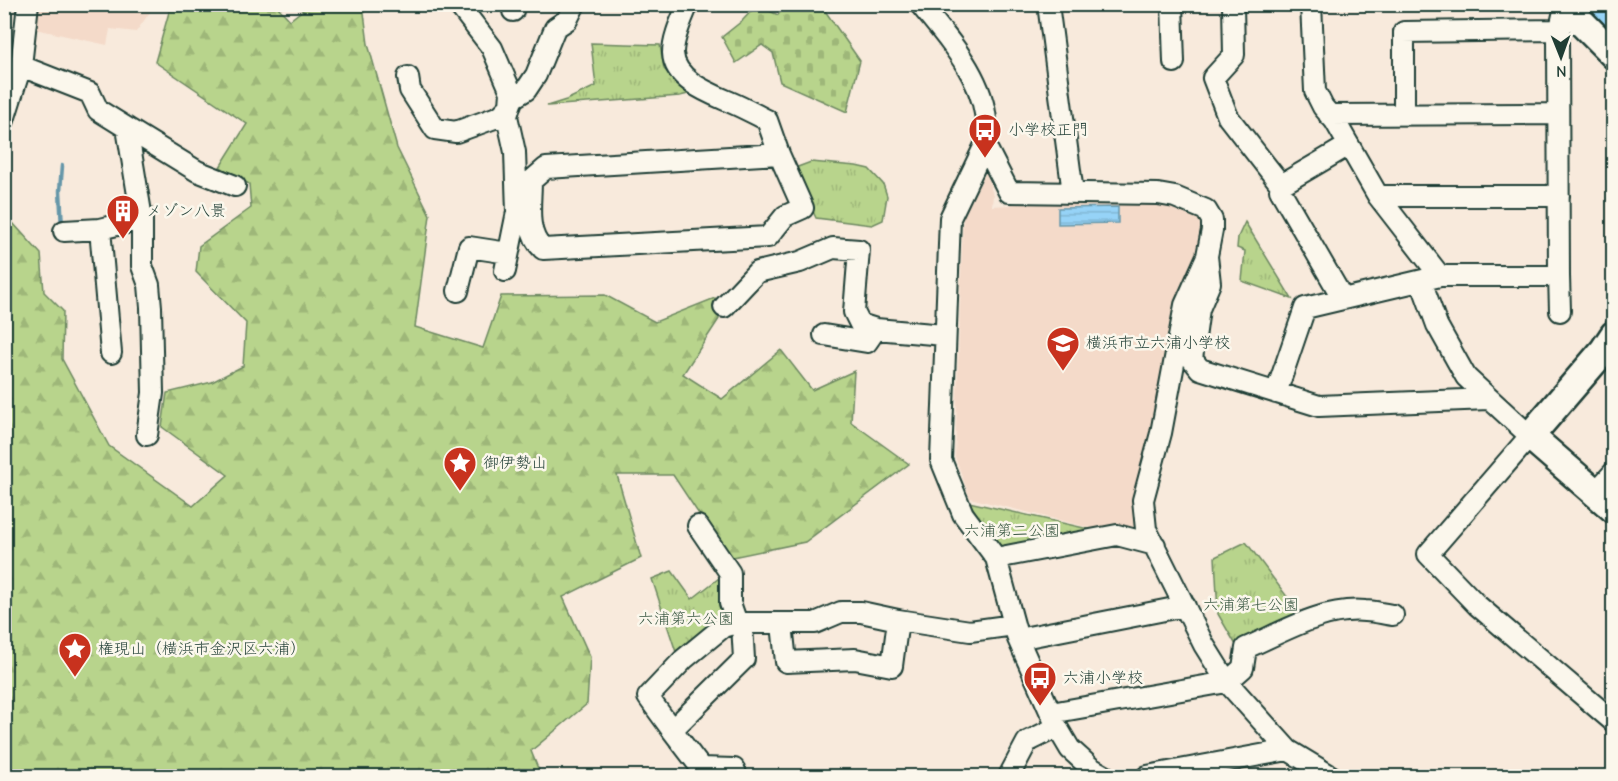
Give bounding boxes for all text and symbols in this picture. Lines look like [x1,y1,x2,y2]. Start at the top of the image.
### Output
north arrow [1531,27,1591,87]
text: N [1556,62,1567,80]
bus stop icon: 小学校正門 [967,112,1003,159]
place label: 小学校正門 [1008,121,1088,139]
building icon: メゾン八景 [105,193,141,240]
place label: メゾン八景 [146,202,226,220]
school or university icon: 横浜市立六浦小学校 [1045,325,1081,372]
place label: 横浜市立六浦小学校 [1086,334,1230,352]
place icon: 御伊勢山 [442,445,478,492]
place label: 御伊勢山 [483,454,547,472]
park label: 六浦第二公園 [964,522,1060,540]
park label: 六浦第七公園 [1203,596,1299,614]
park label: 六浦第六公園 [638,610,734,628]
place icon: 権現山（横浜市金沢区六浦） [57,631,93,678]
place label: 権現山（横浜市金沢区六浦） [98,640,306,658]
bus stop icon: 六浦小学校 [1022,660,1058,707]
place label: 六浦小学校 [1063,669,1143,687]

